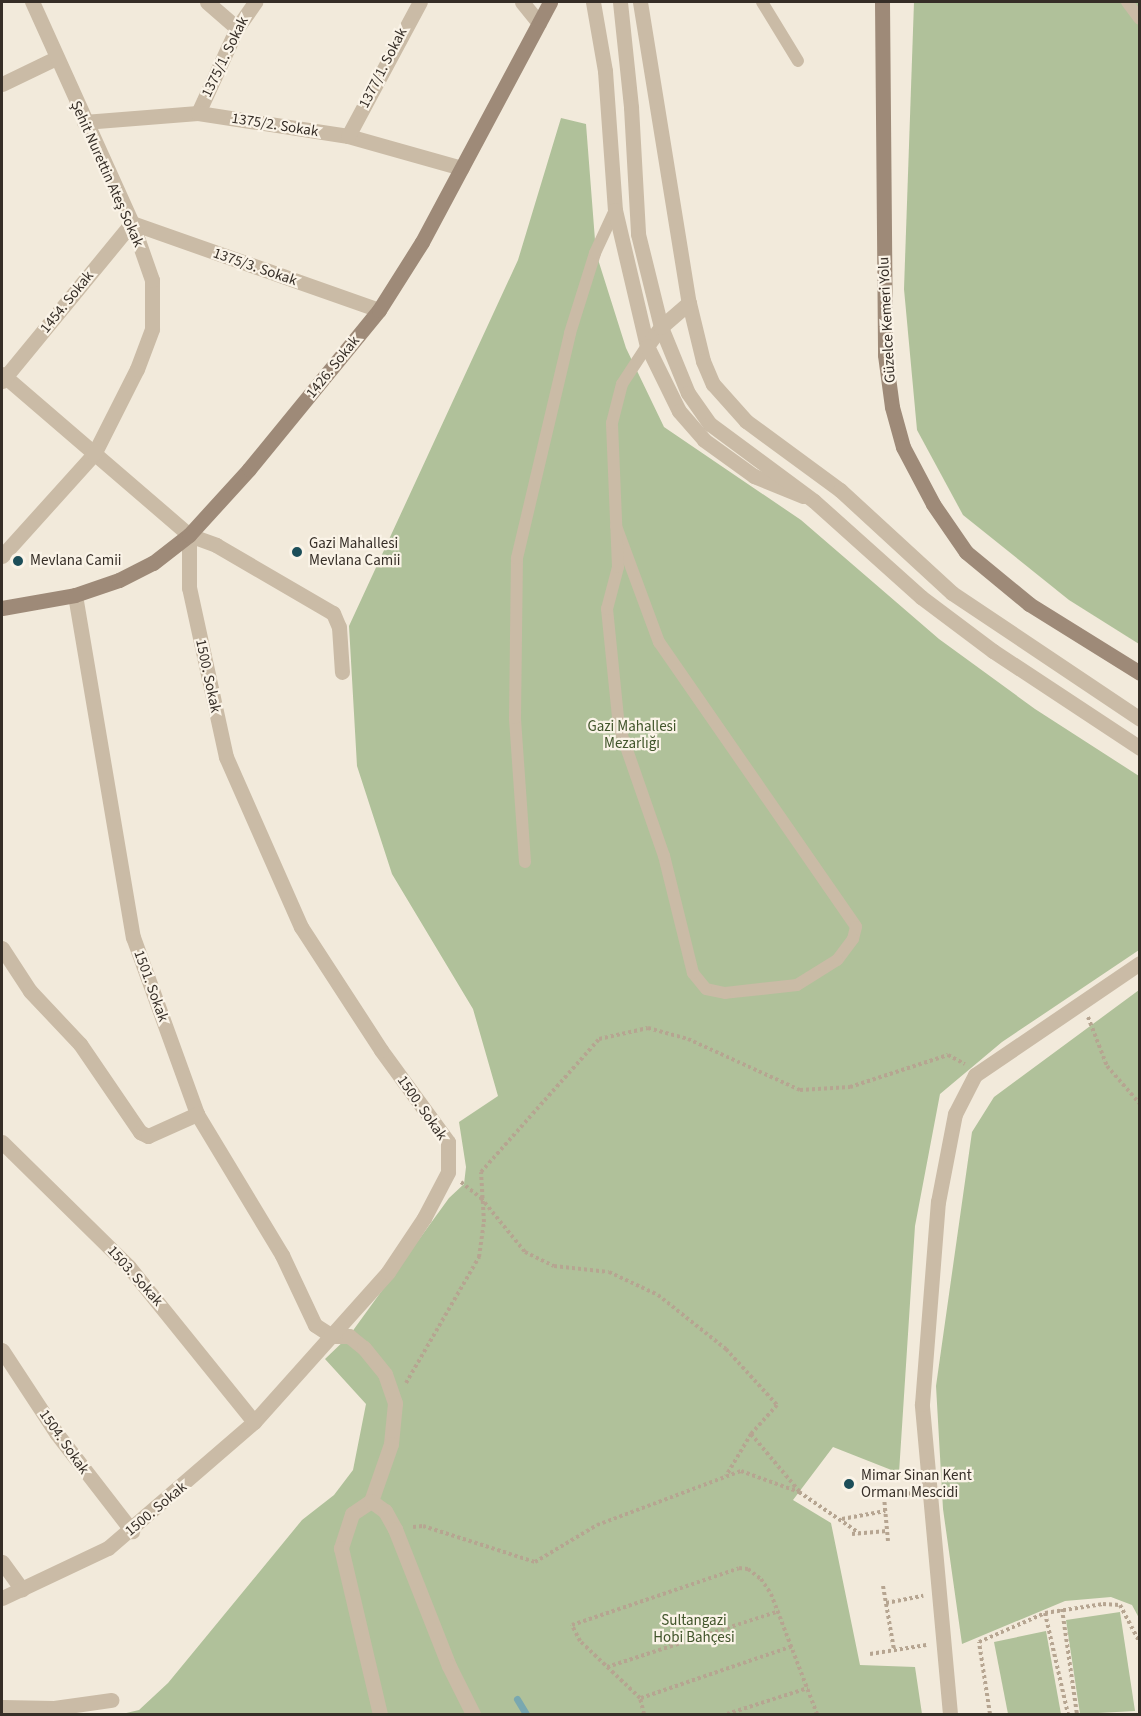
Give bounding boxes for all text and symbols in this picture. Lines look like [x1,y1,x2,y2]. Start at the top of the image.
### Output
street label: 1375/1. Sokak [198,14,252,100]
street label: 1377/1. Sokak [355,25,411,111]
street label: Şehit Nurettin Ateş Sokak [67,98,147,250]
street label: 1375/2. Sokak [230,109,320,141]
street label: 1375/3. Sokak [211,244,299,290]
street label: Güzelce Kemeri Yolu [875,256,899,384]
street label: 1454. Sokak [36,267,98,337]
street label: 1426. Sokak [302,332,364,402]
place label: Gazi Mahallesi Mevlana Camii [309,534,401,569]
marker: Gazi Mahallesi Mevlana Camii [290,545,304,559]
place label: Mevlana Camii [30,552,122,570]
marker: Mevlana Camii [11,554,25,568]
street label: 1500. Sokak [191,637,225,715]
park label: Gazi Mahallesi Mezarlığı [587,717,677,752]
street label: 1501. Sokak [130,948,172,1024]
street label: 1500. Sokak [393,1072,451,1144]
street label: 1503. Sokak [103,1242,167,1310]
street label: 1504. Sokak [35,1406,93,1478]
place label: Mimar Sinan Kent Ormanı Mescidi [861,1466,972,1501]
marker: Mimar Sinan Kent Ormanı Mescidi [842,1477,856,1491]
street label: 1500. Sokak [122,1478,190,1540]
park label: Sultangazi Hobi Bahçesi [653,1611,735,1646]

